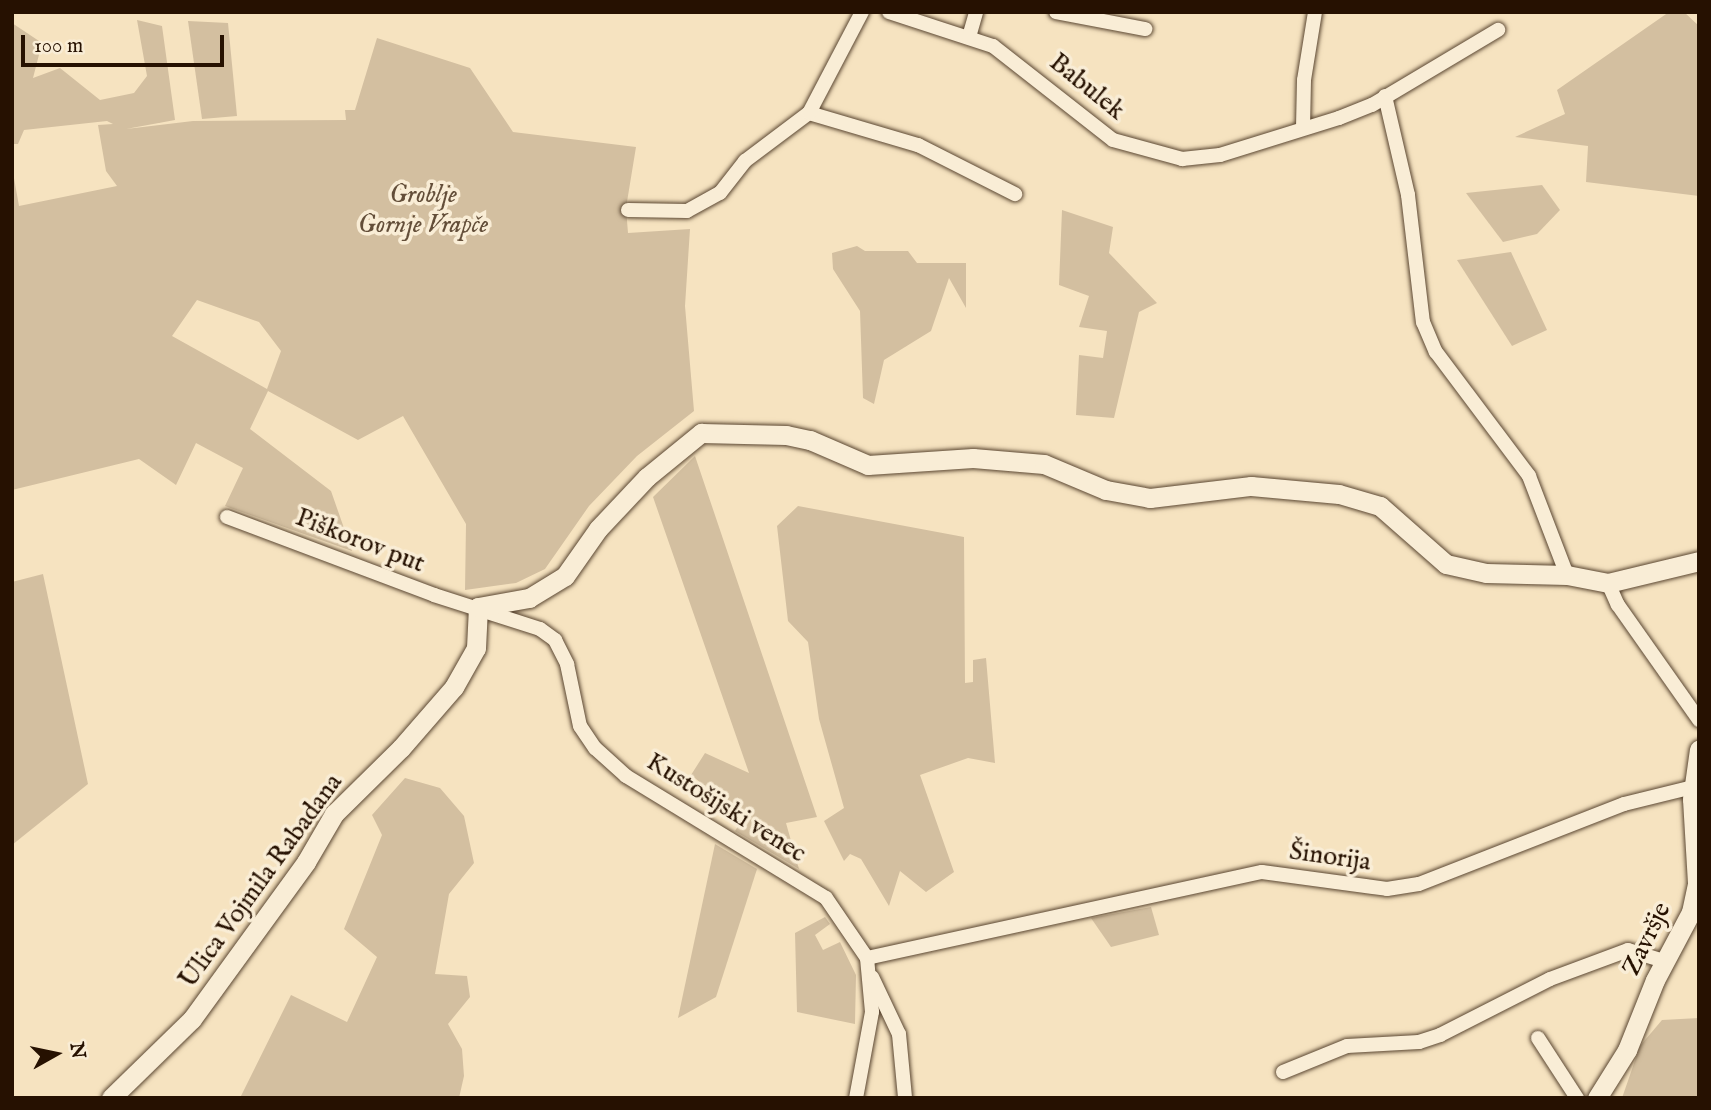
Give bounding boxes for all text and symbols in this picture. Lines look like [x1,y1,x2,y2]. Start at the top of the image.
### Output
scale bar [24,21,228,65]
text: 100 m [34,33,83,60]
street label: Babulek [1043,47,1131,127]
park label: Groblje Gornje Vrapče [358,179,488,241]
street label: Piškorov put [291,502,429,580]
street label: Kustošijski venec [640,746,812,870]
street label: Ulica Vojmila Rabadana [173,768,349,994]
street label: Šinorija [1287,836,1373,878]
street label: Završje [1616,897,1678,981]
north arrow [21,1019,91,1089]
text: N [64,1041,90,1061]

